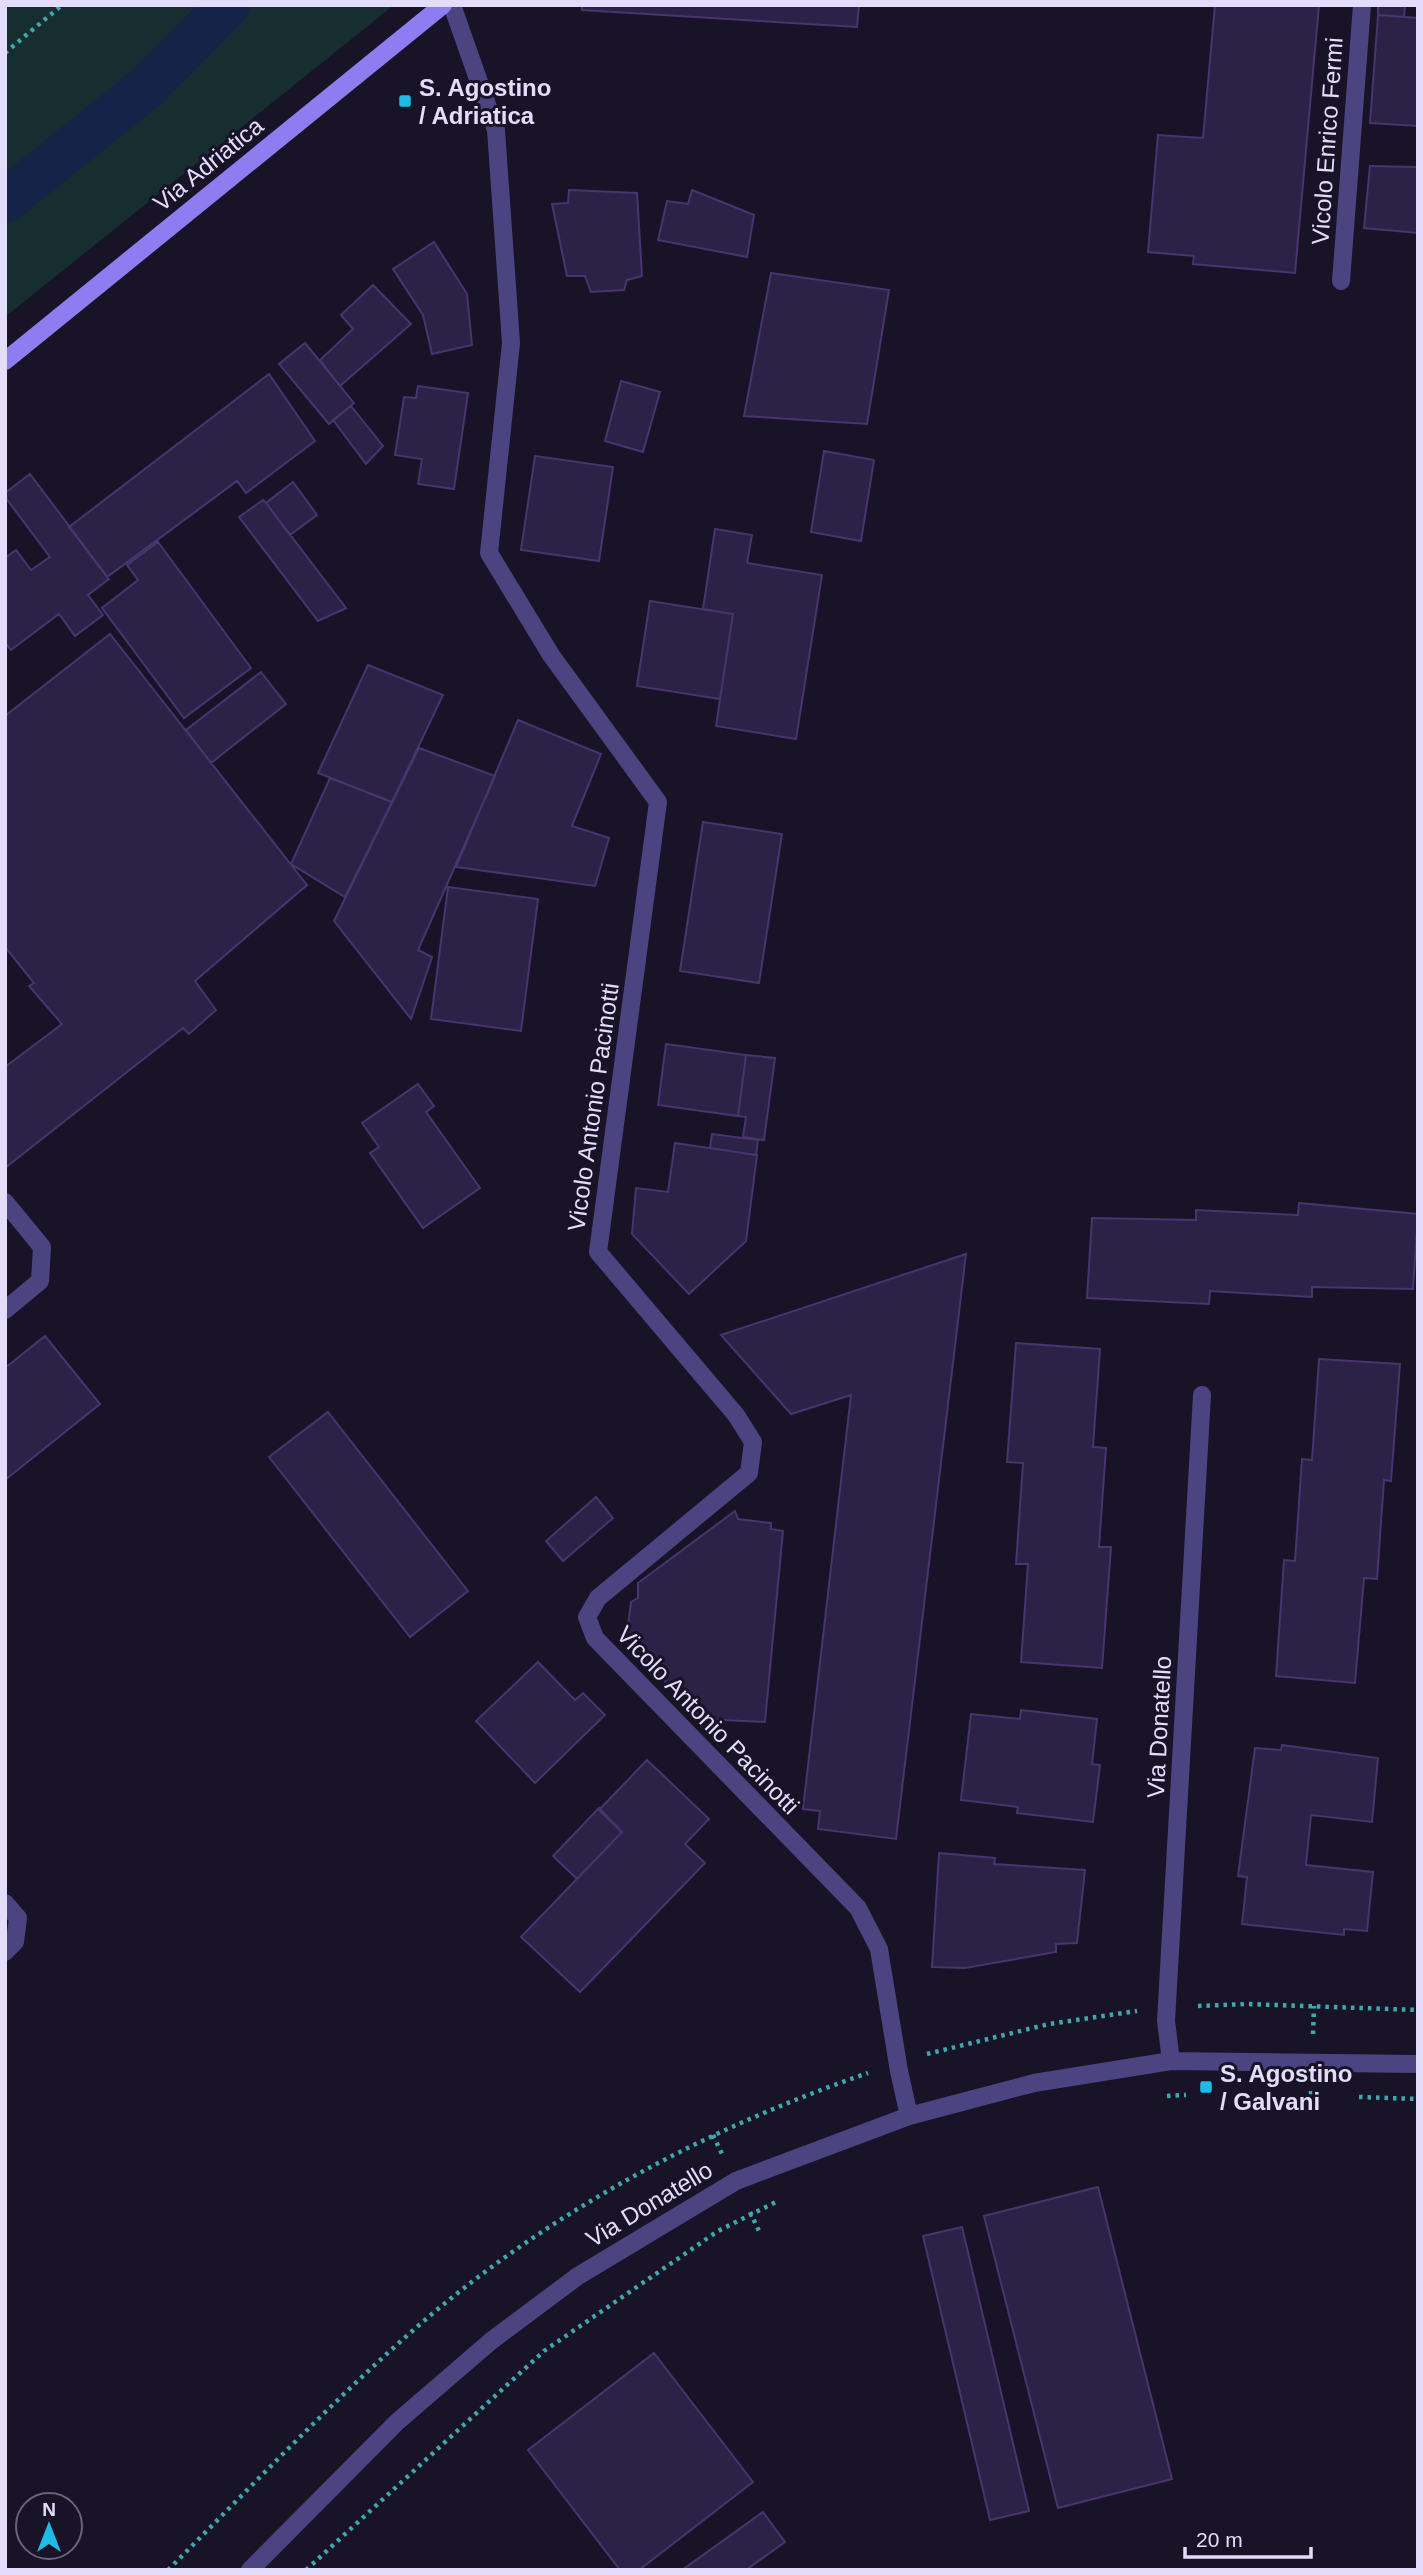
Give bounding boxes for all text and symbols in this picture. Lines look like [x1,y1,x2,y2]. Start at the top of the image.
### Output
street label: Vicolo Enrico Fermi [1306,36,1348,246]
place label: S. Agostino / Adriatica [419,74,551,129]
marker: S. Agostino / Adriatica [397,93,413,109]
street label: Via Adriatica [148,111,269,216]
street label: Vicolo Antonio Pacinotti [562,981,624,1233]
street label: Vicolo Antonio Pacinotti [611,1621,805,1819]
street label: Via Donatello [1142,1655,1176,1799]
place label: S. Agostino / Galvani [1220,2060,1352,2115]
marker: S. Agostino / Galvani [1198,2079,1214,2095]
street label: Via Donatello [581,2156,717,2252]
north arrow [14,2491,84,2561]
text: N [42,2499,56,2520]
scale bar [1185,2516,1311,2560]
text: 20 m [1196,2528,1243,2551]

